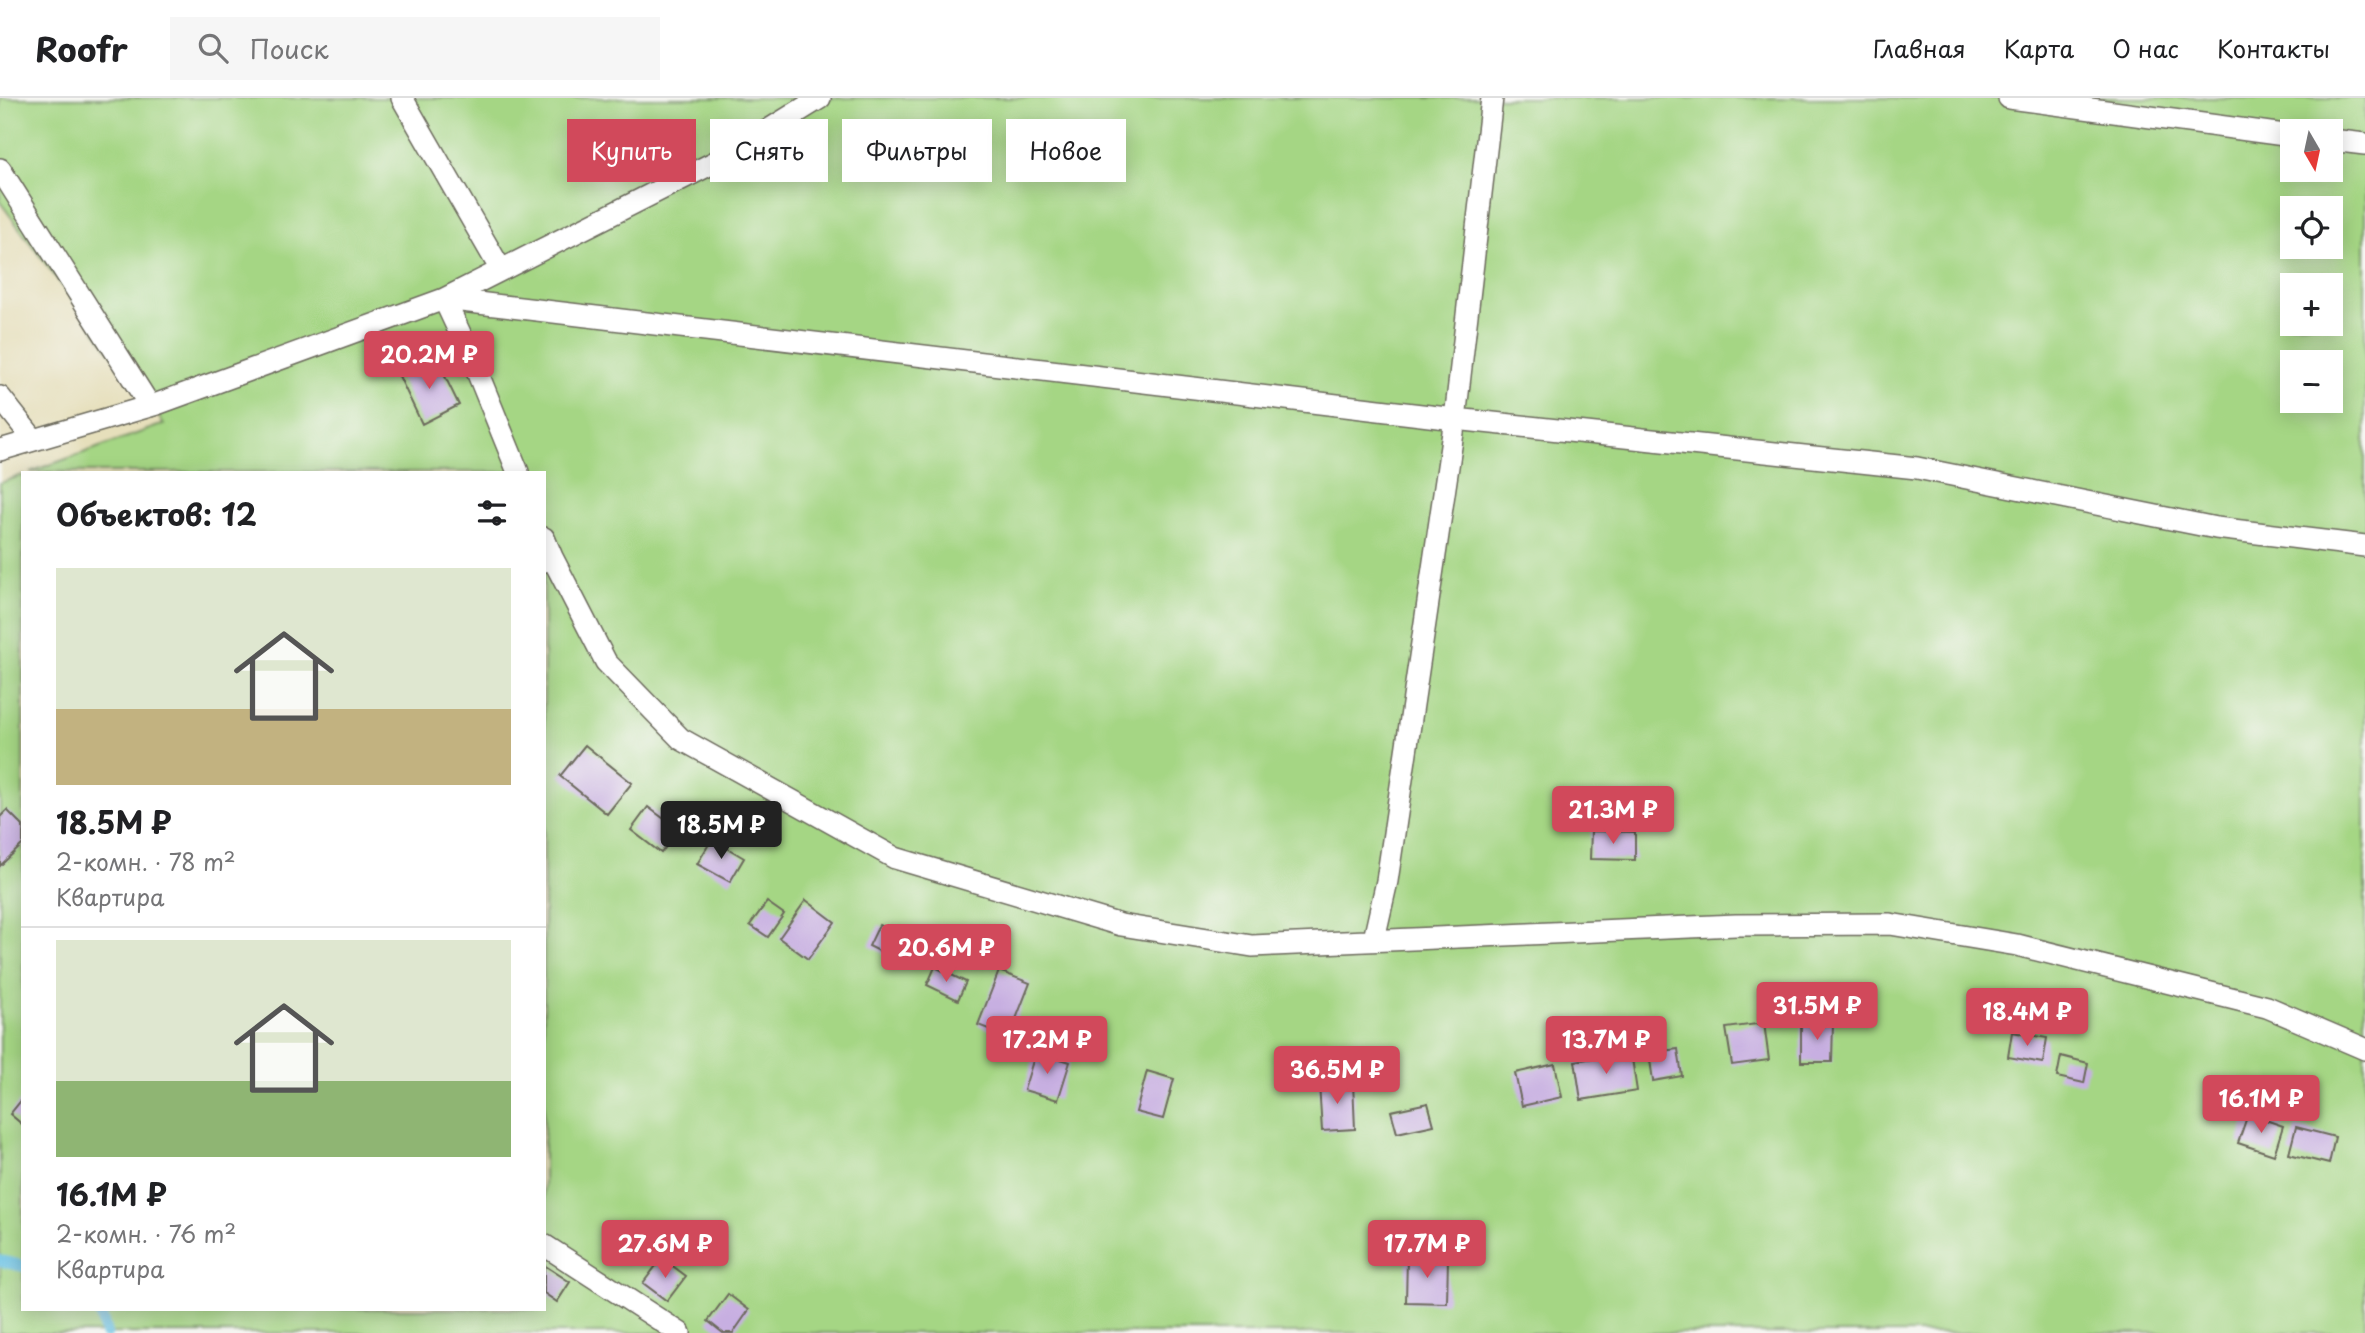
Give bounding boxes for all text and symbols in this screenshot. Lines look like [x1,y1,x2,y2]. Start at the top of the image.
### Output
search box [170,17,660,80]
text: Roofr [35,23,128,73]
icon: search [194,29,232,67]
text: Поиск [250,29,329,68]
text: Главная [1873,30,1966,66]
text: Карта [2004,30,2074,66]
text: О нас [2112,30,2179,66]
text: Контакты [2217,30,2330,66]
chip: Купить [567,119,696,182]
chip: Снять [710,119,828,182]
chip: Фильтры [842,119,992,182]
chip: Новое [1006,119,1126,182]
north arrow [2280,119,2343,182]
map controls [2280,119,2343,413]
button: locate [2280,196,2343,259]
button: + [2280,273,2343,336]
pin: 20.2M ₽ [364,331,494,391]
text: 20.2M ₽ [380,336,478,371]
button: − [2280,350,2343,413]
text: Объектов: 12 [56,491,257,536]
icon: filters [473,494,511,532]
icon: home [221,613,347,739]
pin: 21.3M ₽ [1548,786,1678,846]
text: 21.3M ₽ [1568,791,1658,826]
text: 18.5M ₽ [56,799,172,844]
pin: 18.5M ₽ [656,802,786,861]
text: 18.5M ₽ [677,806,765,841]
text: 2-комн. · 78 m² [56,844,236,879]
text: Квартира [56,879,164,914]
pin: 20.6M ₽ [881,924,1011,984]
text: 20.6M ₽ [897,929,995,964]
pin: 31.5M ₽ [1752,982,1882,1042]
icon: home [221,985,347,1111]
text: 31.5M ₽ [1773,987,1861,1022]
pin: 18.4M ₽ [1962,988,2092,1048]
text: 18.4M ₽ [1982,993,2072,1028]
pin: 17.2M ₽ [982,1016,1112,1076]
pin: 13.7M ₽ [1541,1016,1671,1076]
text: 17.2M ₽ [1002,1021,1092,1056]
text: 13.7M ₽ [1562,1021,1650,1056]
pin: 36.5M ₽ [1272,1046,1402,1106]
text: 36.5M ₽ [1290,1051,1384,1086]
pin: 16.1M ₽ [2196,1076,2326,1135]
text: 16.1M ₽ [2219,1080,2303,1115]
text: 16.1M ₽ [56,1171,167,1216]
text: 2-комн. · 76 m² [56,1216,236,1251]
pin: 27.6M ₽ [600,1220,730,1280]
pin: 17.7M ₽ [1362,1220,1492,1280]
text: 27.6M ₽ [618,1225,712,1260]
text: 17.7M ₽ [1384,1225,1470,1260]
text: Квартира [56,1251,164,1286]

